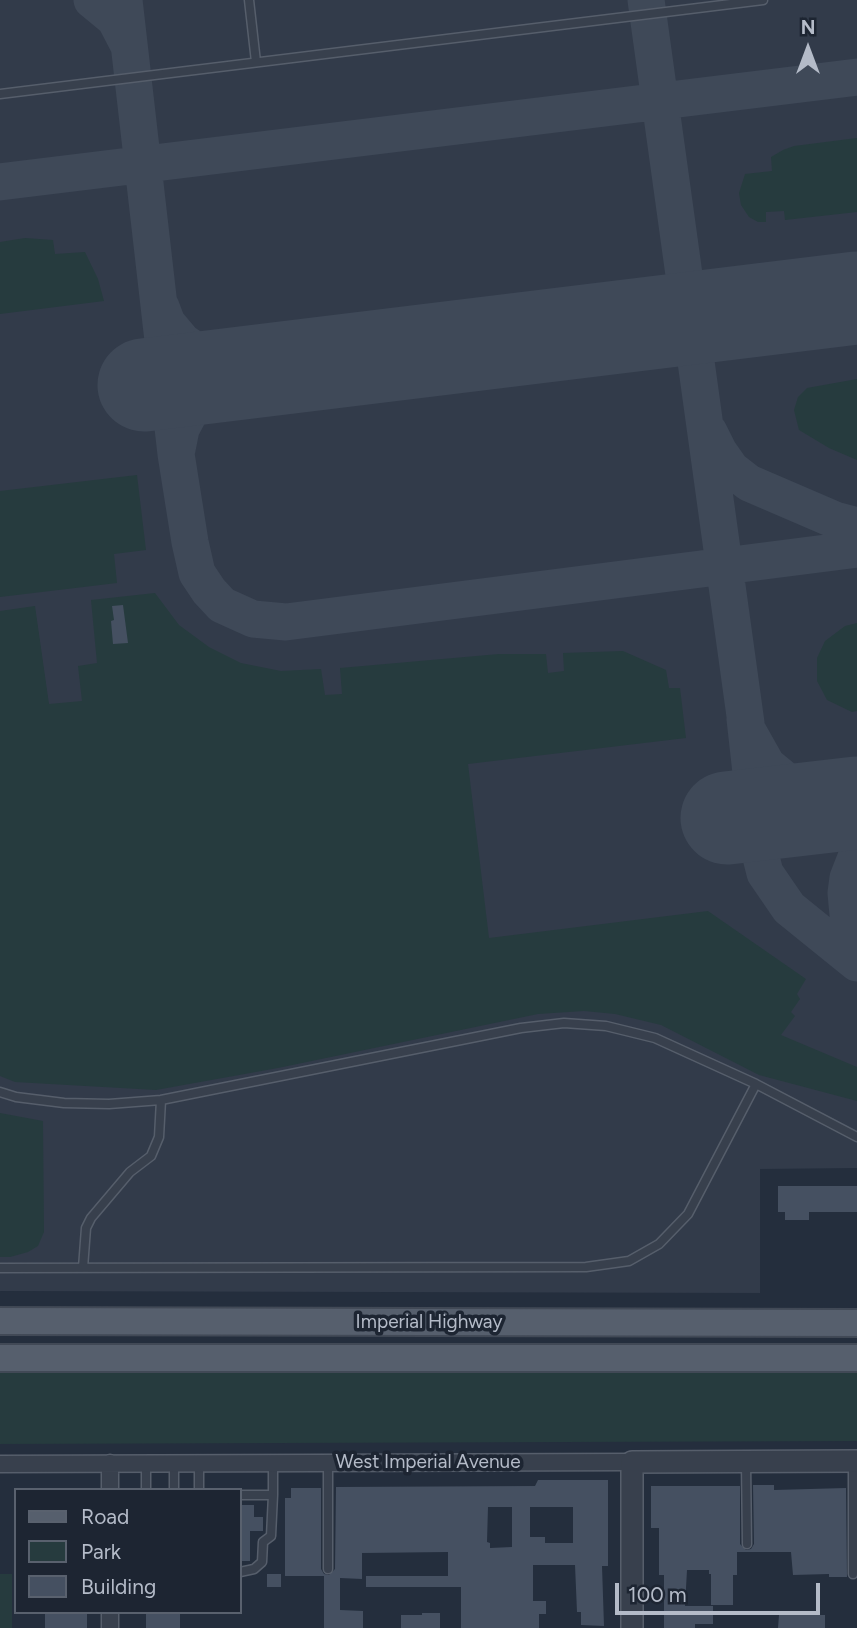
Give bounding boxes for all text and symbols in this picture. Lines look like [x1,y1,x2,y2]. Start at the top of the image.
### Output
north arrow [773,14,843,84]
text: N [801,16,815,39]
street label: Imperial Highway [356,1311,502,1333]
street label: West Imperial Avenue [335,1451,521,1473]
legend [14,1488,242,1614]
text: Road [81,1504,129,1529]
text: Park [81,1539,121,1564]
scale bar [619,1568,824,1612]
text: Building [81,1574,156,1599]
text: 100 m [628,1582,687,1607]

